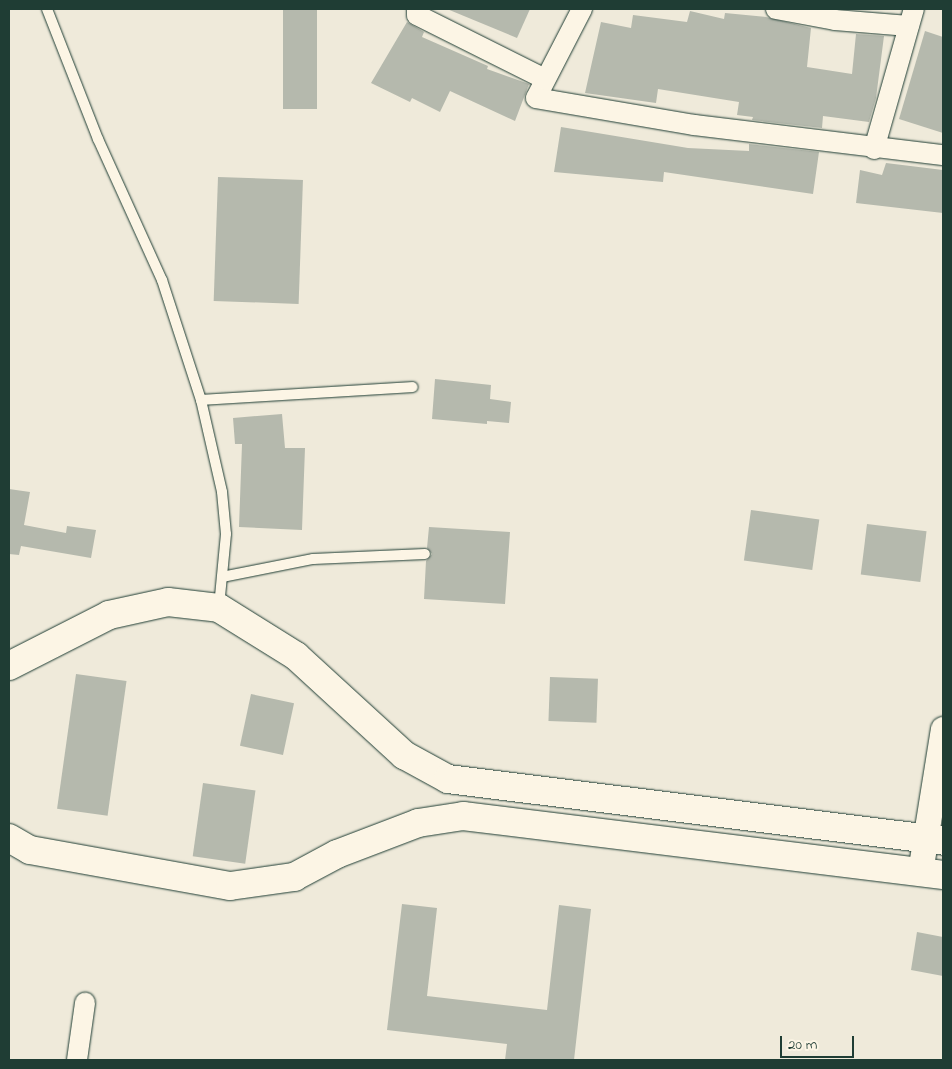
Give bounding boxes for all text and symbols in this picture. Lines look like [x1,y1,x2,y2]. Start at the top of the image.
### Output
scale bar [782,1026,856,1058]
text: 20 m [788,1034,817,1056]

